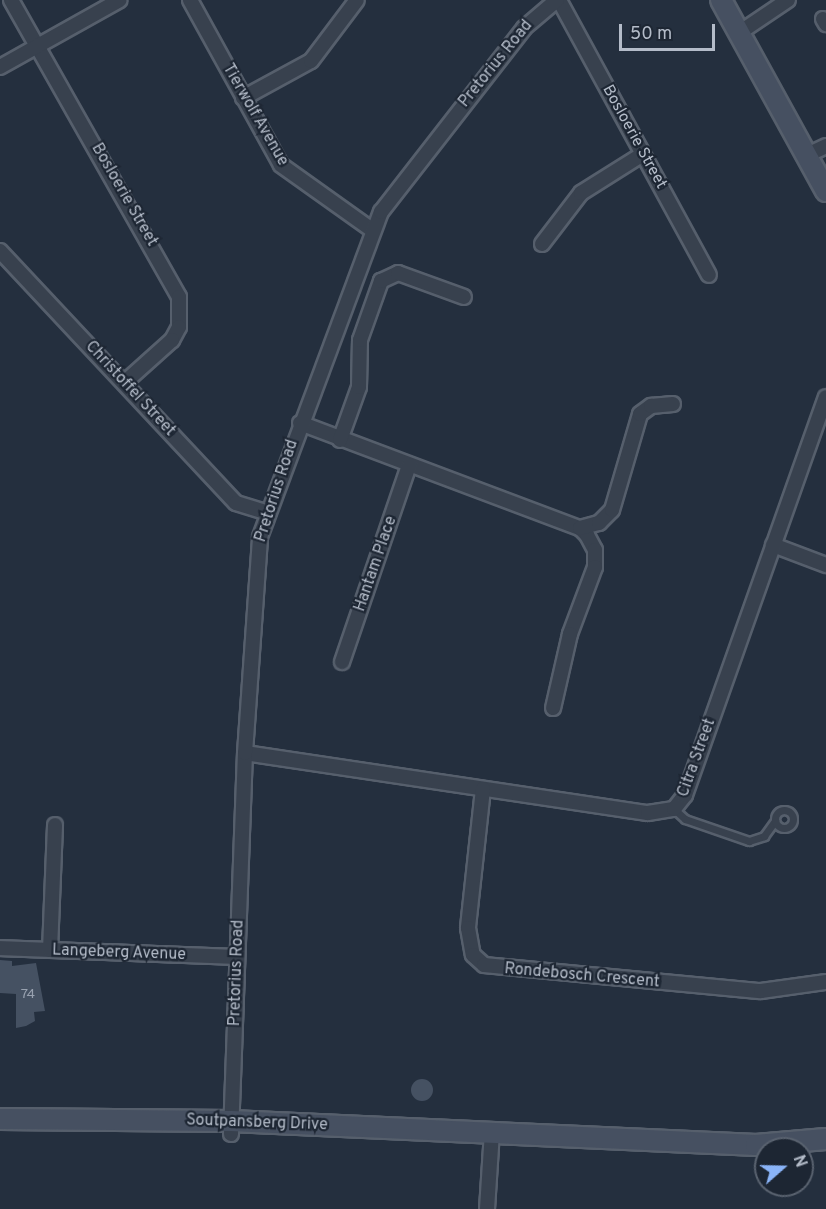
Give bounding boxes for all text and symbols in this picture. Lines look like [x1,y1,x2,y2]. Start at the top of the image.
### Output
scale bar [622,12,718,50]
street label: Pretorius Road [455,17,537,111]
text: 50 m [630,23,672,46]
street label: Tierwolf Avenue [218,60,292,170]
street label: Bosloerie Street [598,82,670,192]
street label: Bosloerie Street [87,140,161,250]
street label: Christoffel Street [81,337,179,441]
street label: Pretorius Road [251,437,303,545]
street label: Hantam Place [351,514,401,614]
street label: Citra Street [674,716,720,800]
street label: Pretorius Road [226,919,248,1027]
street label: Langeberg Avenue [51,941,187,965]
street label: Rondebosch Crescent [504,960,660,992]
house number: 74 [21,987,35,1003]
street label: Soutpansberg Drive [186,1111,328,1135]
north arrow [754,1137,814,1197]
text: N [788,1153,810,1170]

